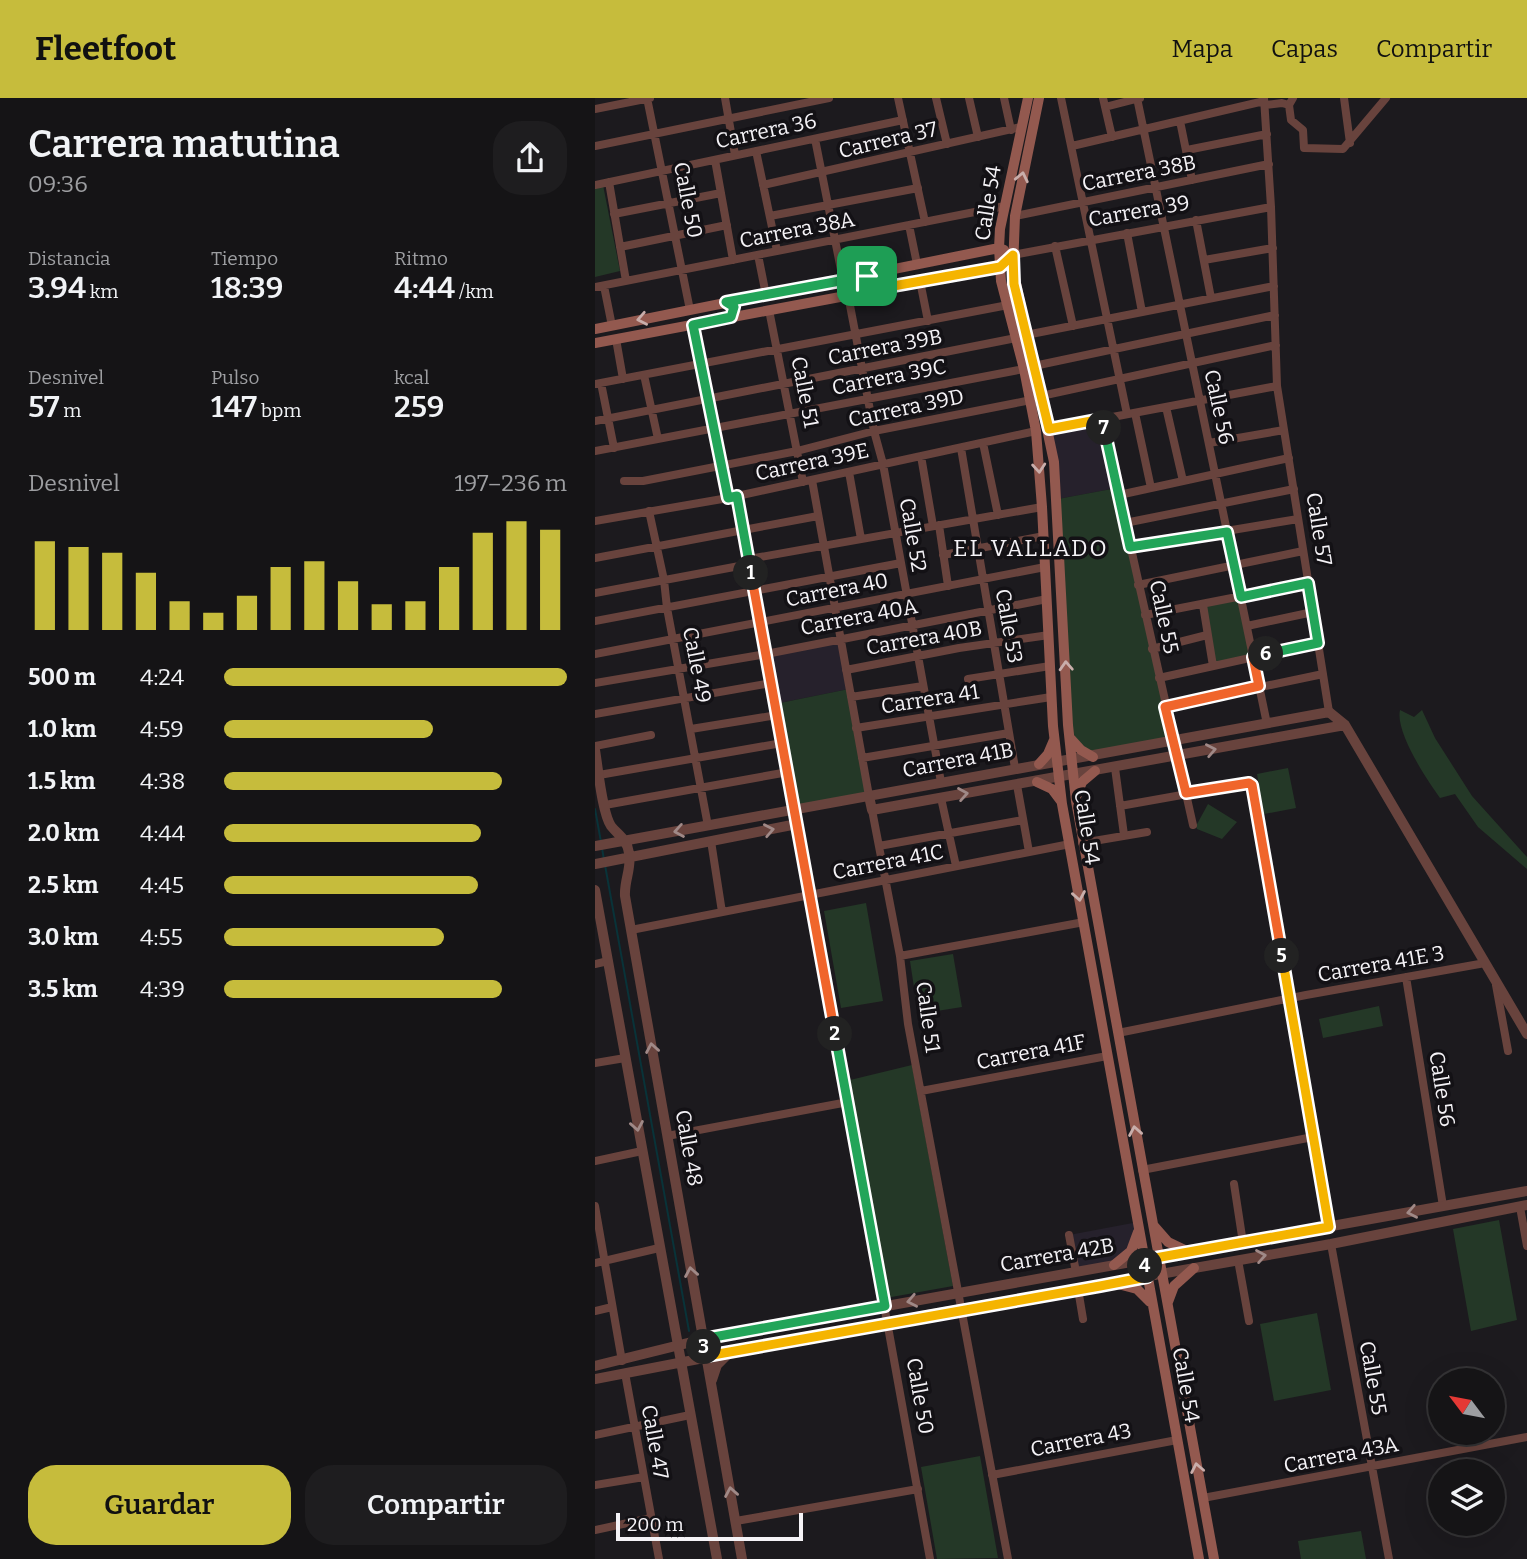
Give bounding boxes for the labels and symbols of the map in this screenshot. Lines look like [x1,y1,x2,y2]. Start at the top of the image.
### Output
street label: Carrera 36 [713,108,819,154]
street label: Carrera 37 [836,116,940,164]
street label: Carrera 38B [1080,149,1198,197]
street label: Calle 50 [668,160,708,240]
street label: Calle 54 [969,164,1007,242]
one-way arrow [1014,171,1029,183]
street label: Carrera 39 [1086,189,1192,233]
street label: Carrera 38A [737,206,857,254]
pin [837,246,897,306]
one-way arrow [636,311,648,326]
street label: Carrera 39B [826,323,944,371]
street label: Carrera 39C [830,353,948,401]
street label: Calle 51 [785,354,825,430]
street label: Calle 56 [1198,367,1240,447]
street label: Carrera 39D [846,383,966,433]
pin: 7 [1086,410,1121,446]
street label: Carrera 39E [753,437,871,487]
one-way arrow [1031,463,1046,474]
street label: Calle 57 [1300,491,1338,568]
street label: Calle 52 [894,496,932,574]
district label: EL VALLADO [953,534,1109,562]
pin: 1 [733,556,769,590]
street label: Carrera 40 [784,567,890,613]
street label: Calle 55 [1144,578,1184,656]
street label: Calle 53 [990,587,1028,665]
street label: Carrera 40A [798,593,920,641]
street label: Carrera 40B [864,615,984,661]
street label: Calle 49 [677,625,717,705]
pin: 6 [1249,636,1283,672]
one-way arrow [1058,661,1073,672]
street label: Carrera 41 [879,678,981,720]
street label: Carrera 41B [900,737,1016,783]
one-way arrow [1205,743,1217,758]
one-way arrow [957,787,969,802]
street label: Calle 54 [1068,788,1106,866]
one-way arrow [673,823,685,838]
one-way arrow [763,823,775,838]
street label: Carrera 41C [830,839,946,885]
one-way arrow [1071,890,1086,902]
pin: 5 [1265,938,1299,974]
street label: Carrera 41E 3 [1316,940,1446,988]
street label: Calle 51 [910,980,946,1055]
pin: 2 [817,1016,853,1052]
street label: Carrera 41F [974,1029,1088,1075]
one-way arrow [645,1042,660,1054]
street label: Calle 56 [1423,1049,1461,1129]
street label: Calle 48 [669,1108,709,1188]
one-way arrow [629,1120,644,1132]
one-way arrow [1128,1125,1143,1137]
one-way arrow [1406,1204,1418,1219]
street label: Carrera 42B [998,1232,1116,1278]
pin: 4 [1127,1248,1163,1284]
one-way arrow [1255,1249,1267,1264]
one-way arrow [684,1266,699,1278]
one-way arrow [906,1293,918,1308]
pin: 3 [687,1330,721,1364]
street label: Calle 55 [1354,1339,1392,1417]
street label: Calle 54 [1167,1345,1205,1425]
street label: Calle 50 [901,1356,939,1436]
north arrow [1428,1368,1505,1446]
street label: Calle 47 [636,1403,674,1482]
street label: Carrera 43 [1028,1417,1134,1463]
street label: Carrera 43A [1281,1431,1401,1479]
one-way arrow [1190,1462,1205,1474]
one-way arrow [724,1486,739,1498]
scale bar [616,1510,803,1542]

